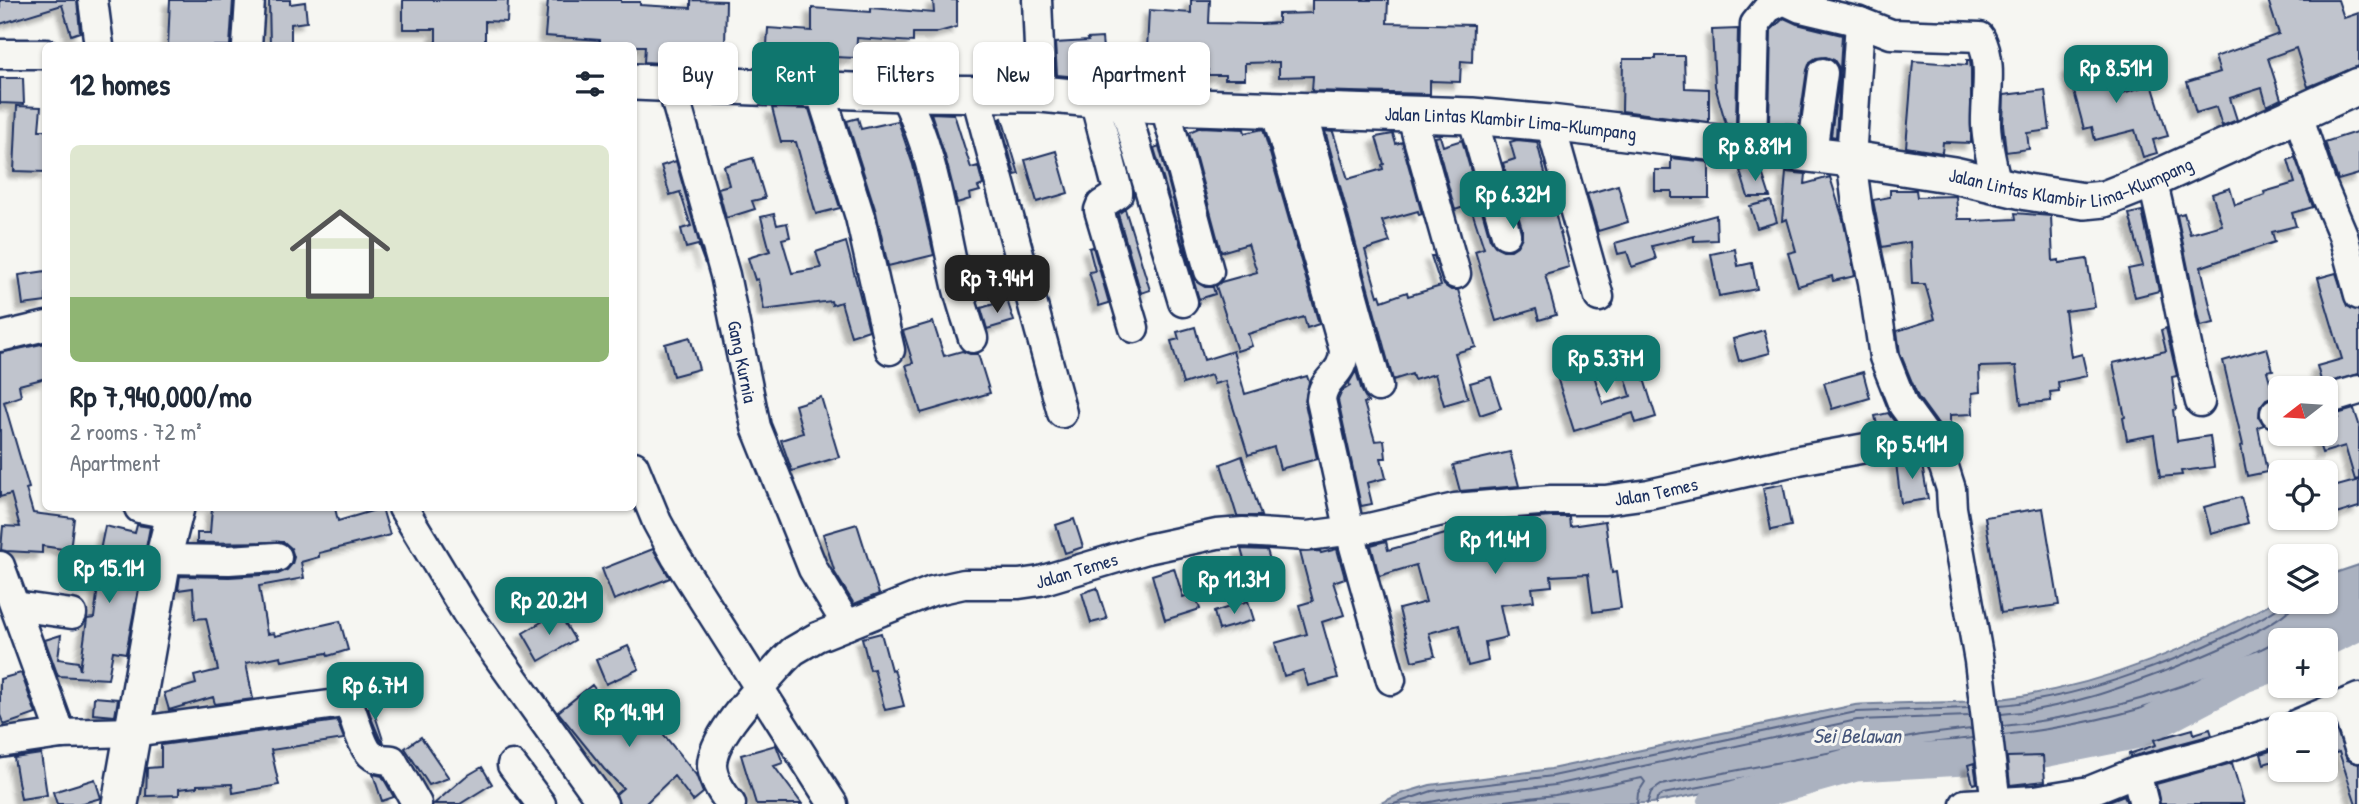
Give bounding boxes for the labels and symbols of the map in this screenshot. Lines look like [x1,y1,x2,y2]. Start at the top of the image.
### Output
pin: Rp 8.51M [2044,46,2188,105]
street label: Jalan Lintas Klambir Lima–Klumpang [1384,100,1638,146]
pin: Rp 8.81M [1683,124,1827,183]
street label: Jalan Lintas Klambir Lima–Klumpang [1947,150,2197,214]
pin: Rp 6.32M [1441,172,1585,231]
pin: Rp 7.94M [925,256,1069,315]
street label: Gang Kurnia [722,318,764,406]
pin: Rp 5.37M [1534,336,1678,395]
north arrow [2268,376,2338,446]
pin: Rp 5.41M [1840,421,1984,481]
street label: Jalan Temes [1613,470,1700,512]
pin: Rp 11.4M [1423,516,1567,576]
street label: Jalan Temes [1034,545,1121,594]
pin: Rp 15.1M [37,546,181,605]
pin: Rp 11.3M [1162,556,1306,616]
pin: Rp 20.2M [477,578,621,637]
pin: Rp 6.7M [310,662,440,722]
pin: Rp 14.9M [557,690,701,749]
water label: Sei Belawan [1813,721,1902,750]

